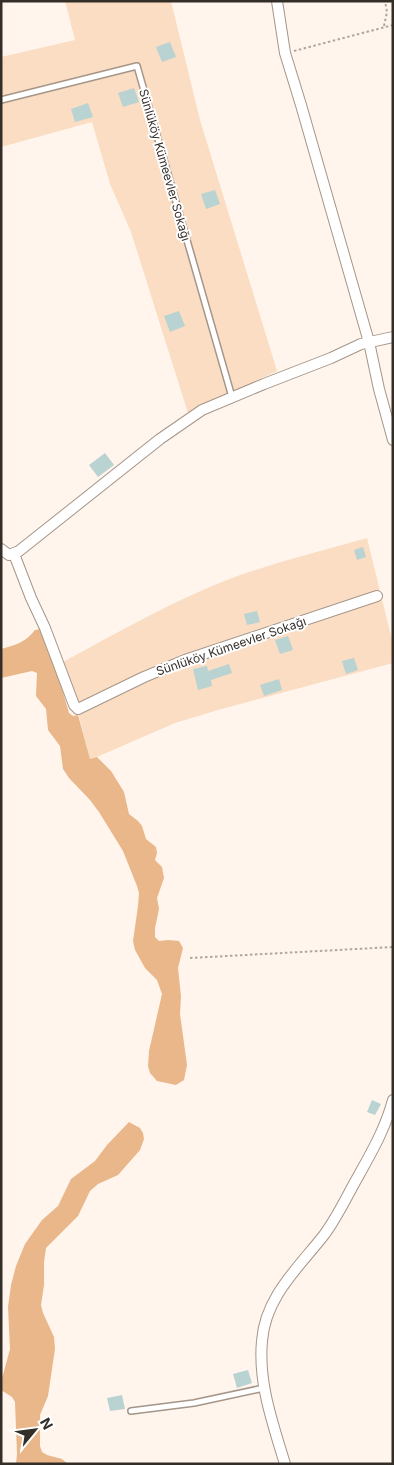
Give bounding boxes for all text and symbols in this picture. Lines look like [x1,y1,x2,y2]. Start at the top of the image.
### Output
street label: Sünlüköy Kümeevler Sokağı [136,87,194,243]
street label: Sünlüköy Kümeevler Sokağı [154,613,308,679]
north arrow [10,1405,60,1455]
text: N [37,1415,57,1432]

